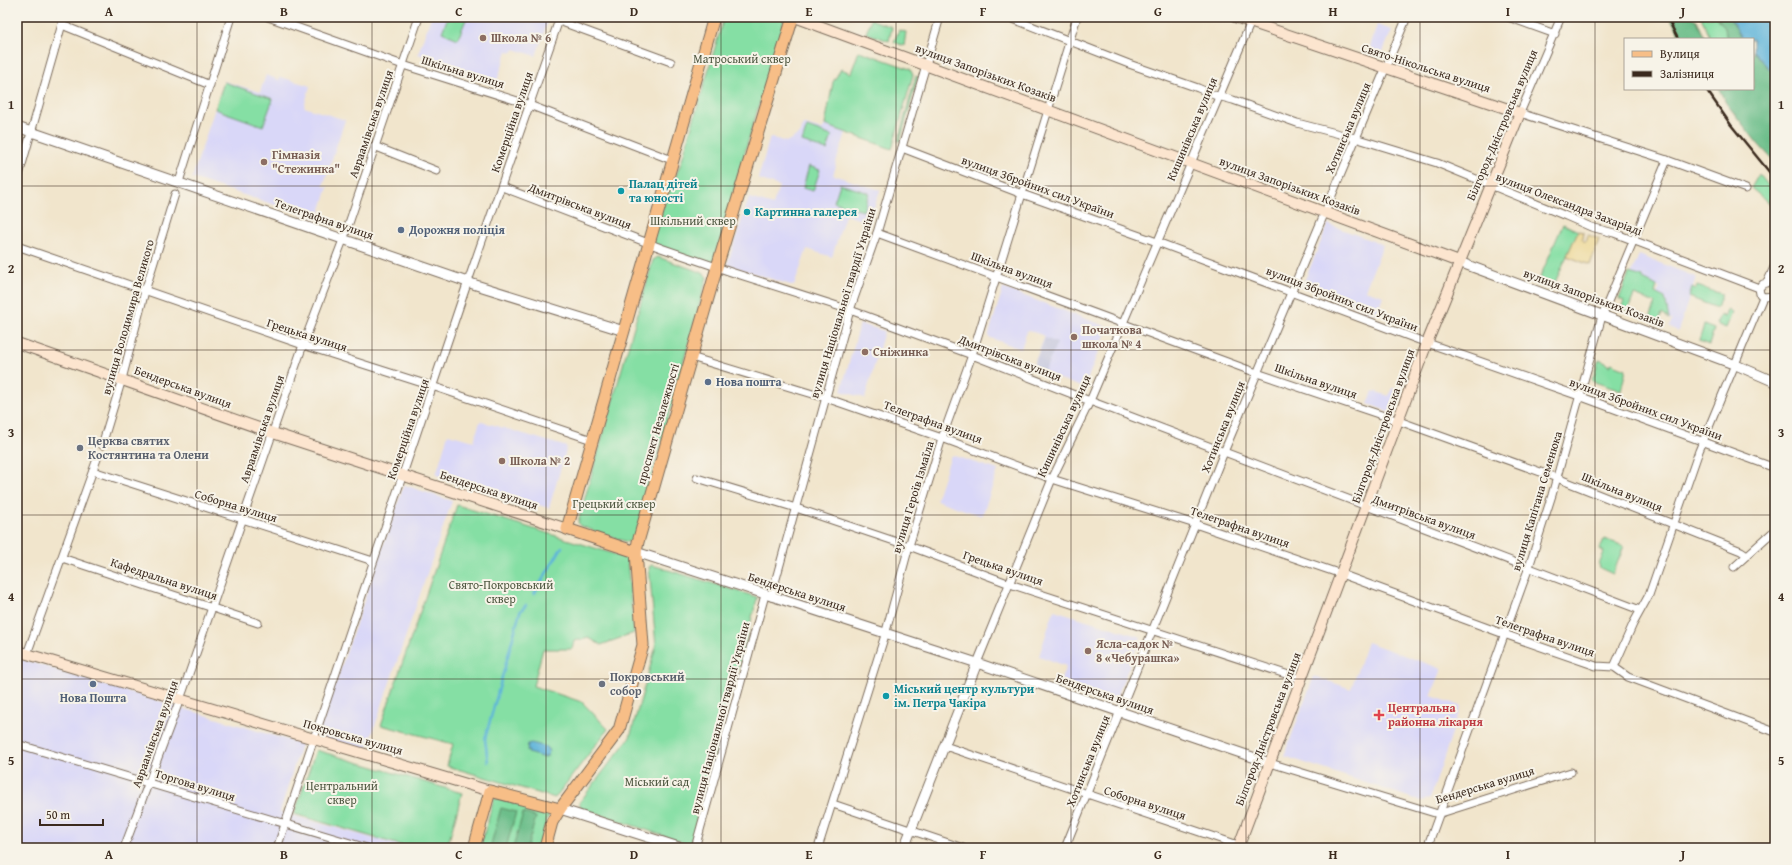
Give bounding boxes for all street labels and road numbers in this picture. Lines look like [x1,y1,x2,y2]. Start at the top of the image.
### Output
street label: вулиця Запорізьких Козаків [913,39,1059,106]
street label: Свято-Нікольська вулиця [1359,39,1493,96]
street label: Білгород-Дністровська вулиця [1462,46,1541,203]
street label: Шкільна вулиця [420,51,507,92]
street label: Авраамівська вулиця [344,68,397,180]
street label: Комерційна вулиця [486,69,537,174]
street label: Кишинівська вулиця [1162,74,1221,183]
street label: Хотинська вулиця [1321,80,1374,176]
street label: вулиця Збройних сил України [959,151,1117,222]
street label: вулиця Запорізьких Козаків [1217,152,1363,219]
street label: вулиця Олександра Захаріаді [1494,168,1645,240]
street label: Дмитрівська вулиця [525,178,634,233]
street label: Телеграфна вулиця [272,194,376,243]
street label: вулиця Національної гвардії України [805,206,880,400]
street label: вулиця Володимира Великого [97,237,158,397]
street label: Шкільна вулиця [969,247,1055,292]
street label: вулиця Збройних сил України [1264,262,1421,335]
street label: вулиця Запорізьких Козаків [1521,264,1667,331]
street label: Грецька вулиця [265,314,350,356]
street label: Дмитрівська вулиця [955,330,1064,385]
street label: Білгород-Дністровська вулиця [1347,346,1418,505]
street label: Шкільна вулиця [1273,359,1360,403]
street label: Бендерська вулиця [132,361,234,412]
street label: проспект Незалежності [632,361,683,486]
street label: Кишинівська вулиця [1032,372,1095,480]
street label: Авраамівська вулиця [235,373,288,485]
street label: вулиця Збройних сил України [1567,373,1725,444]
street label: Комерційна вулиця [382,376,433,481]
street label: Хотинська вулиця [1196,378,1249,475]
street label: Телеграфна вулиця [881,396,985,447]
street label: вулиця Капітана Семенюка [1507,429,1566,573]
street label: вулиця Героїв Ізмаїла [887,438,938,555]
street label: Бендерська вулиця [438,466,540,513]
street label: Шкільна вулиця [1579,468,1665,516]
street label: Соборна вулиця [193,485,279,526]
street label: Дмитрівська вулиця [1369,490,1478,543]
street label: Телеграфна вулиця [1188,502,1292,551]
street label: Грецька вулиця [961,546,1045,589]
street label: Кафедральна вулиця [108,553,220,604]
street label: Бендерська вулиця [746,568,848,615]
street label: Телеграфна вулиця [1493,611,1597,660]
street label: вулиця Національної гвардії України [686,620,753,816]
street label: Білгород-Дністровська вулиця [1230,650,1305,808]
street label: Бендерська вулиця [1054,669,1156,718]
street label: Авраамівська вулиця [127,678,182,790]
street label: Хотинська вулиця [1061,712,1114,809]
street label: Покровська вулиця [301,714,405,759]
street label: Бендерська вулиця [1433,761,1536,808]
street label: Торгова вулиця [153,764,237,805]
street label: Соборна вулиця [1102,781,1188,824]

